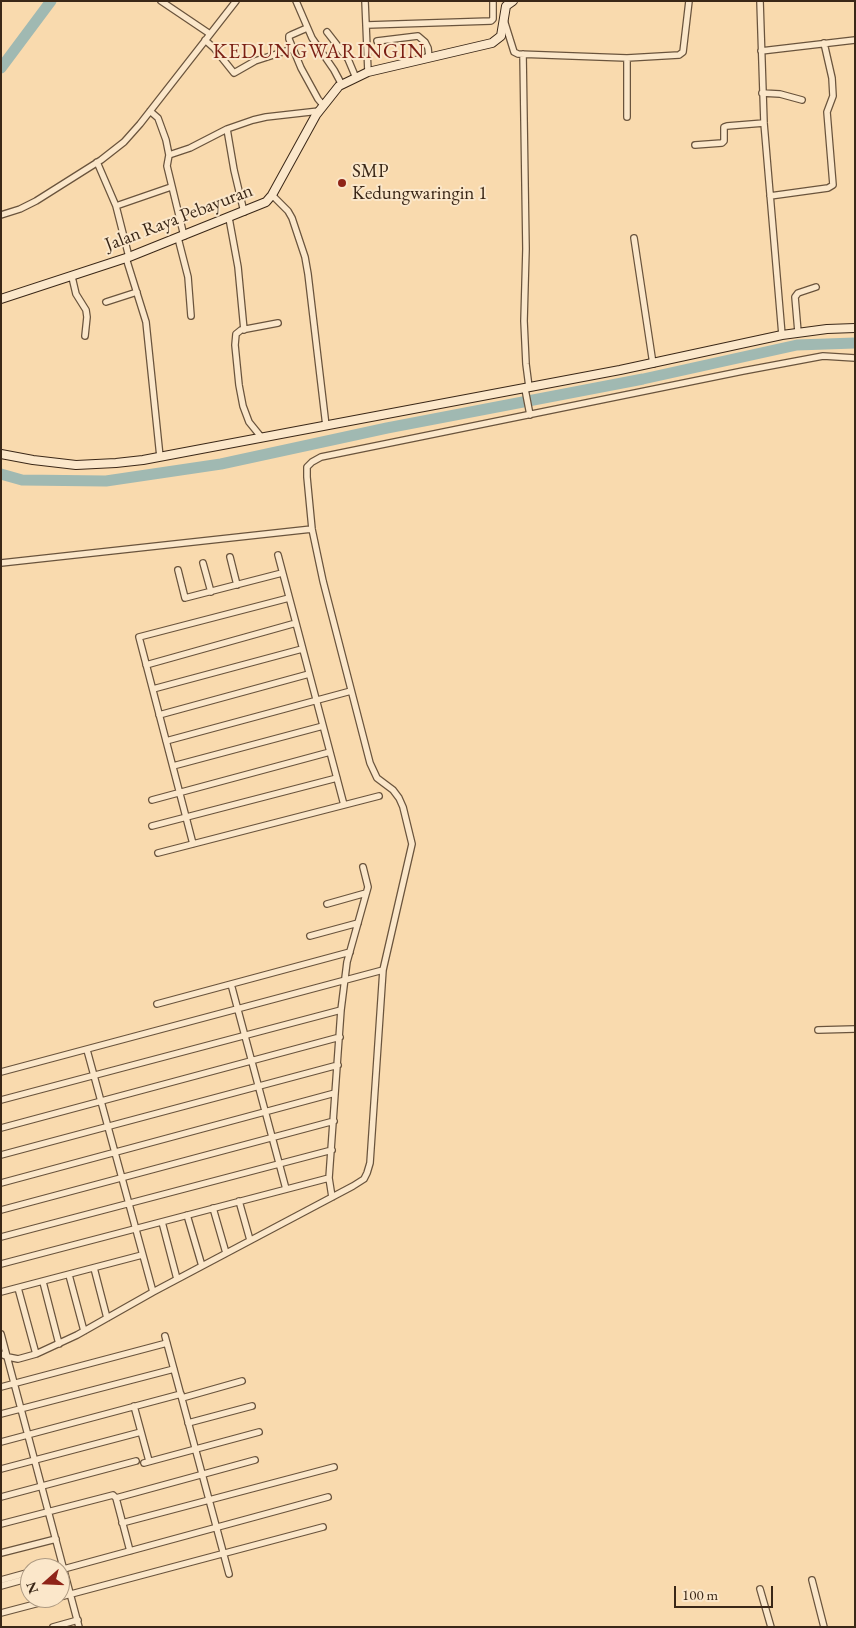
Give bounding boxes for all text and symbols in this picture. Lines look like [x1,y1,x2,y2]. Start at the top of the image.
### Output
district label: KEDUNGWARINGIN [211,39,427,65]
place label: SMP Kedungwaringin 1 [352,161,487,205]
marker: SMP Kedungwaringin 1 [336,177,348,189]
street label: Jalan Raya Pebayuran [102,179,256,257]
north arrow [20,1558,70,1608]
scale bar [676,1576,775,1608]
text: N [21,1579,42,1596]
text: 100 m [682,1585,718,1604]

